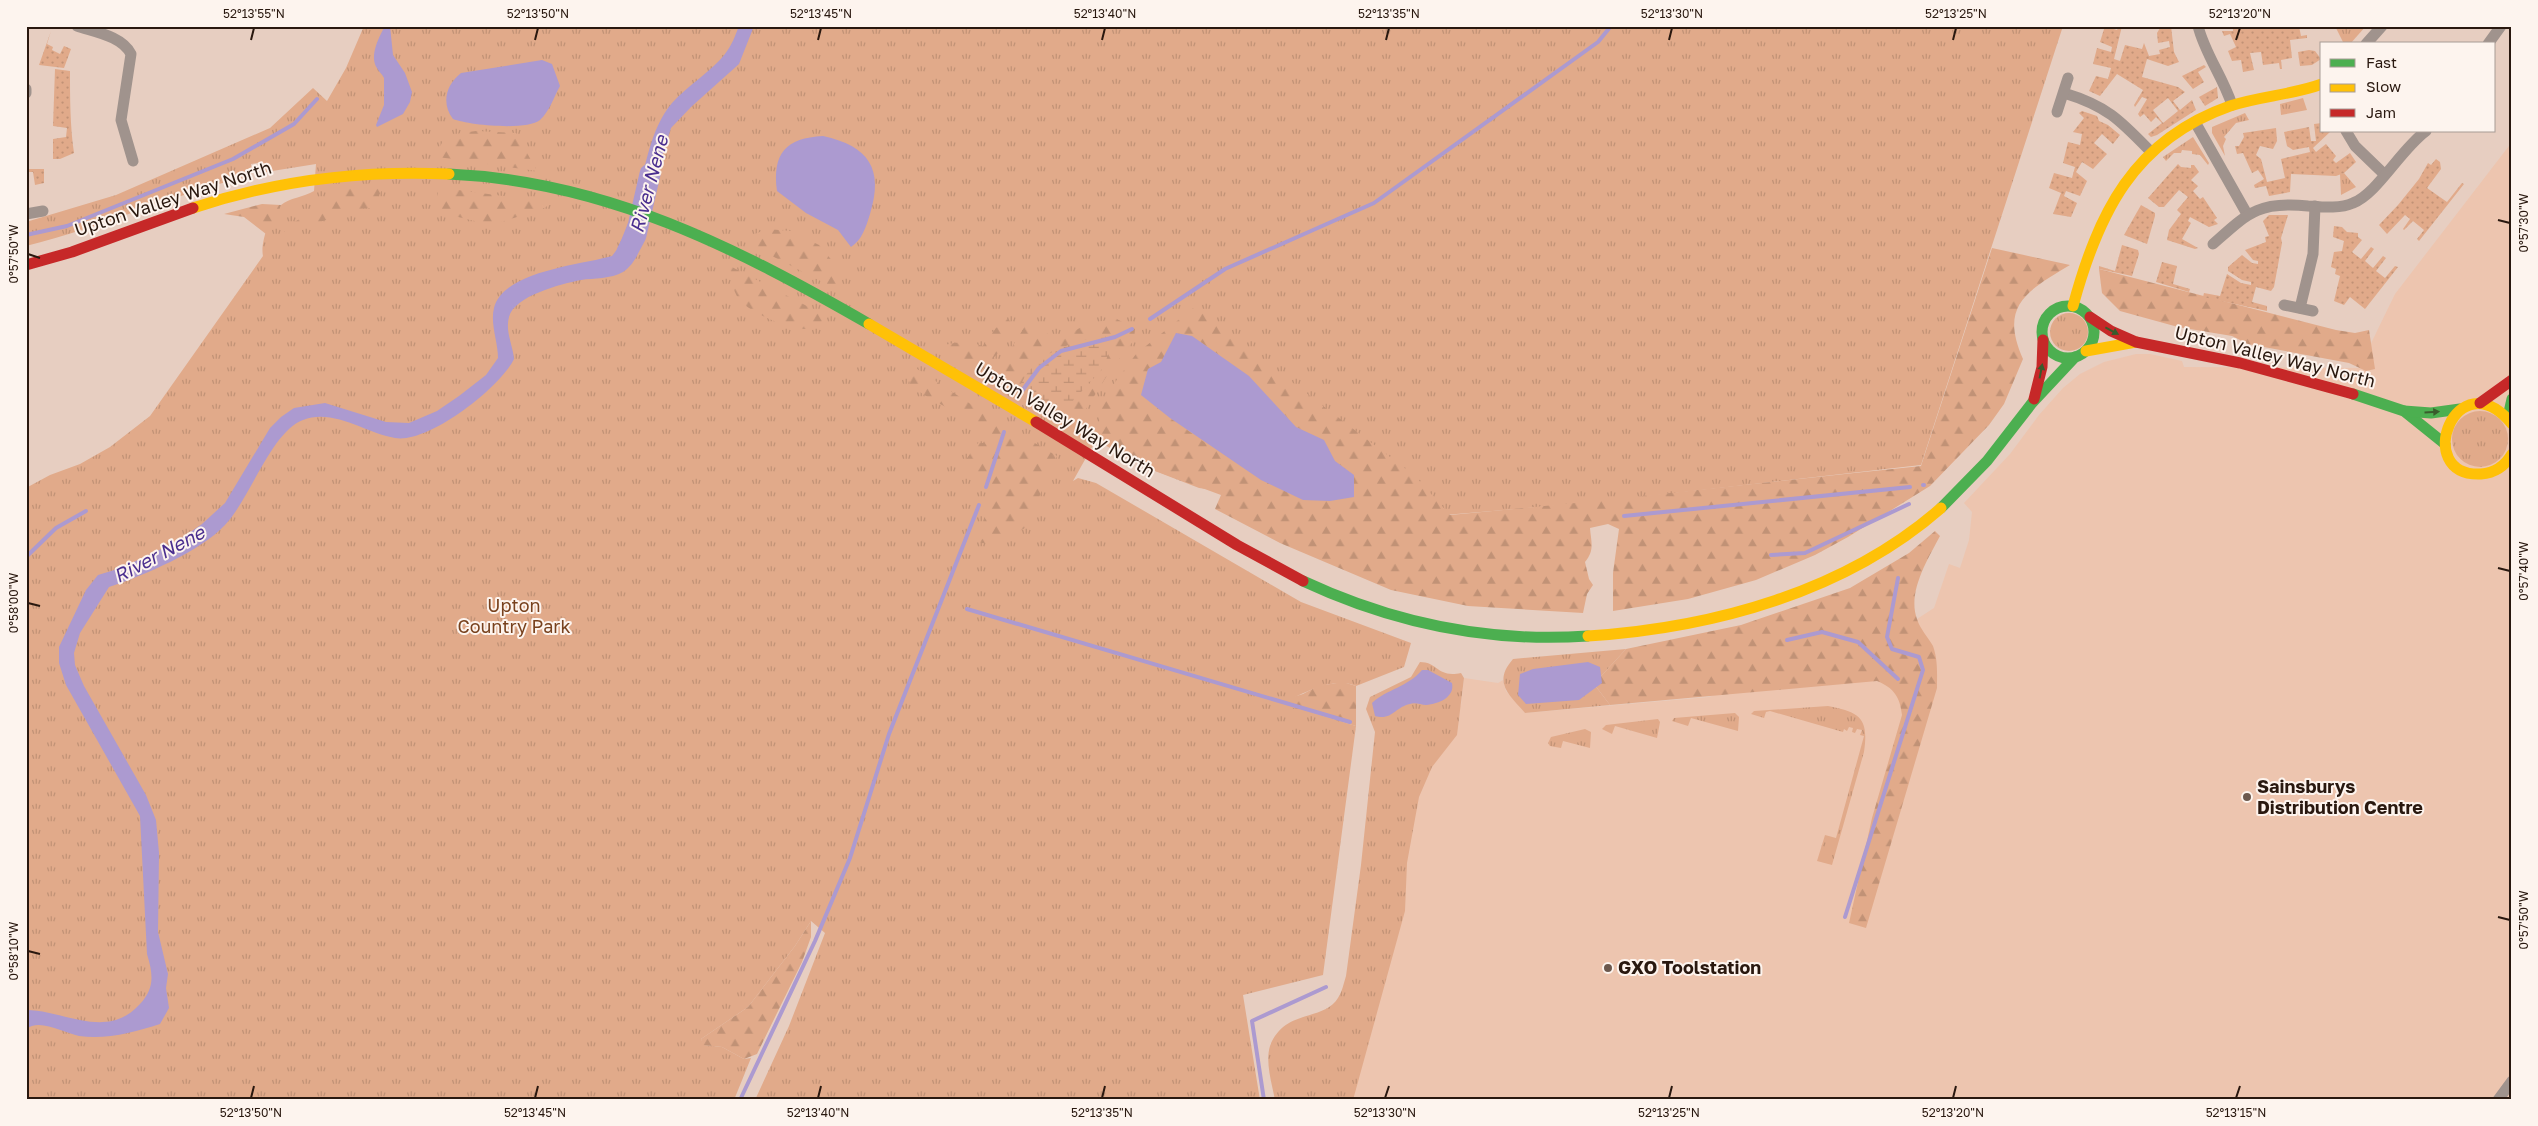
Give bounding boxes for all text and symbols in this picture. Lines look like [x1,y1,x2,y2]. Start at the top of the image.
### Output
text: 52°13'55"N [223,6,285,21]
text: 52°13'50"N [507,6,569,21]
text: 52°13'45"N [790,6,852,21]
text: 52°13'40"N [1074,6,1136,21]
text: 52°13'35"N [1358,6,1420,21]
text: 52°13'30"N [1641,6,1703,21]
text: 52°13'25"N [1925,6,1987,21]
text: 52°13'20"N [2209,6,2271,21]
legend [2320,42,2496,132]
text: Fast [2366,53,2397,71]
text: Slow [2366,77,2401,95]
text: Jam [2366,103,2396,121]
water label: River Nene [625,131,673,235]
street label: Upton Valley Way North [71,156,274,240]
text: 0°57'30"W [2516,193,2531,252]
text: 0°57'50"W [6,224,21,283]
street label: Upton Valley Way North [2173,320,2378,392]
one-way arrow [2105,327,2120,335]
street label: Upton Valley Way North [972,357,1159,482]
one-way arrow [2037,363,2045,379]
one-way arrow [2425,408,2441,416]
water label: River Nene [109,519,210,587]
text: 0°57'40"W [2516,541,2531,601]
text: 0°58'00"W [6,572,21,633]
park label: Upton Country Park [457,594,571,637]
place label: Sainsburys Distribution Centre [2257,775,2423,818]
marker: Sainsburys Distribution Centre [2241,791,2253,803]
text: 0°57'50"W [2516,890,2531,949]
text: 0°58'10"W [6,921,21,980]
place label: GXO Toolstation [1618,956,1761,978]
marker: GXO Toolstation [1602,962,1614,974]
text: 52°13'50"N [220,1105,282,1120]
text: 52°13'45"N [504,1105,566,1120]
text: 52°13'40"N [787,1105,849,1120]
text: 52°13'35"N [1071,1105,1133,1120]
text: 52°13'30"N [1354,1105,1416,1120]
text: 52°13'25"N [1638,1105,1700,1120]
text: 52°13'20"N [1922,1105,1984,1120]
text: 52°13'15"N [2206,1105,2266,1120]

